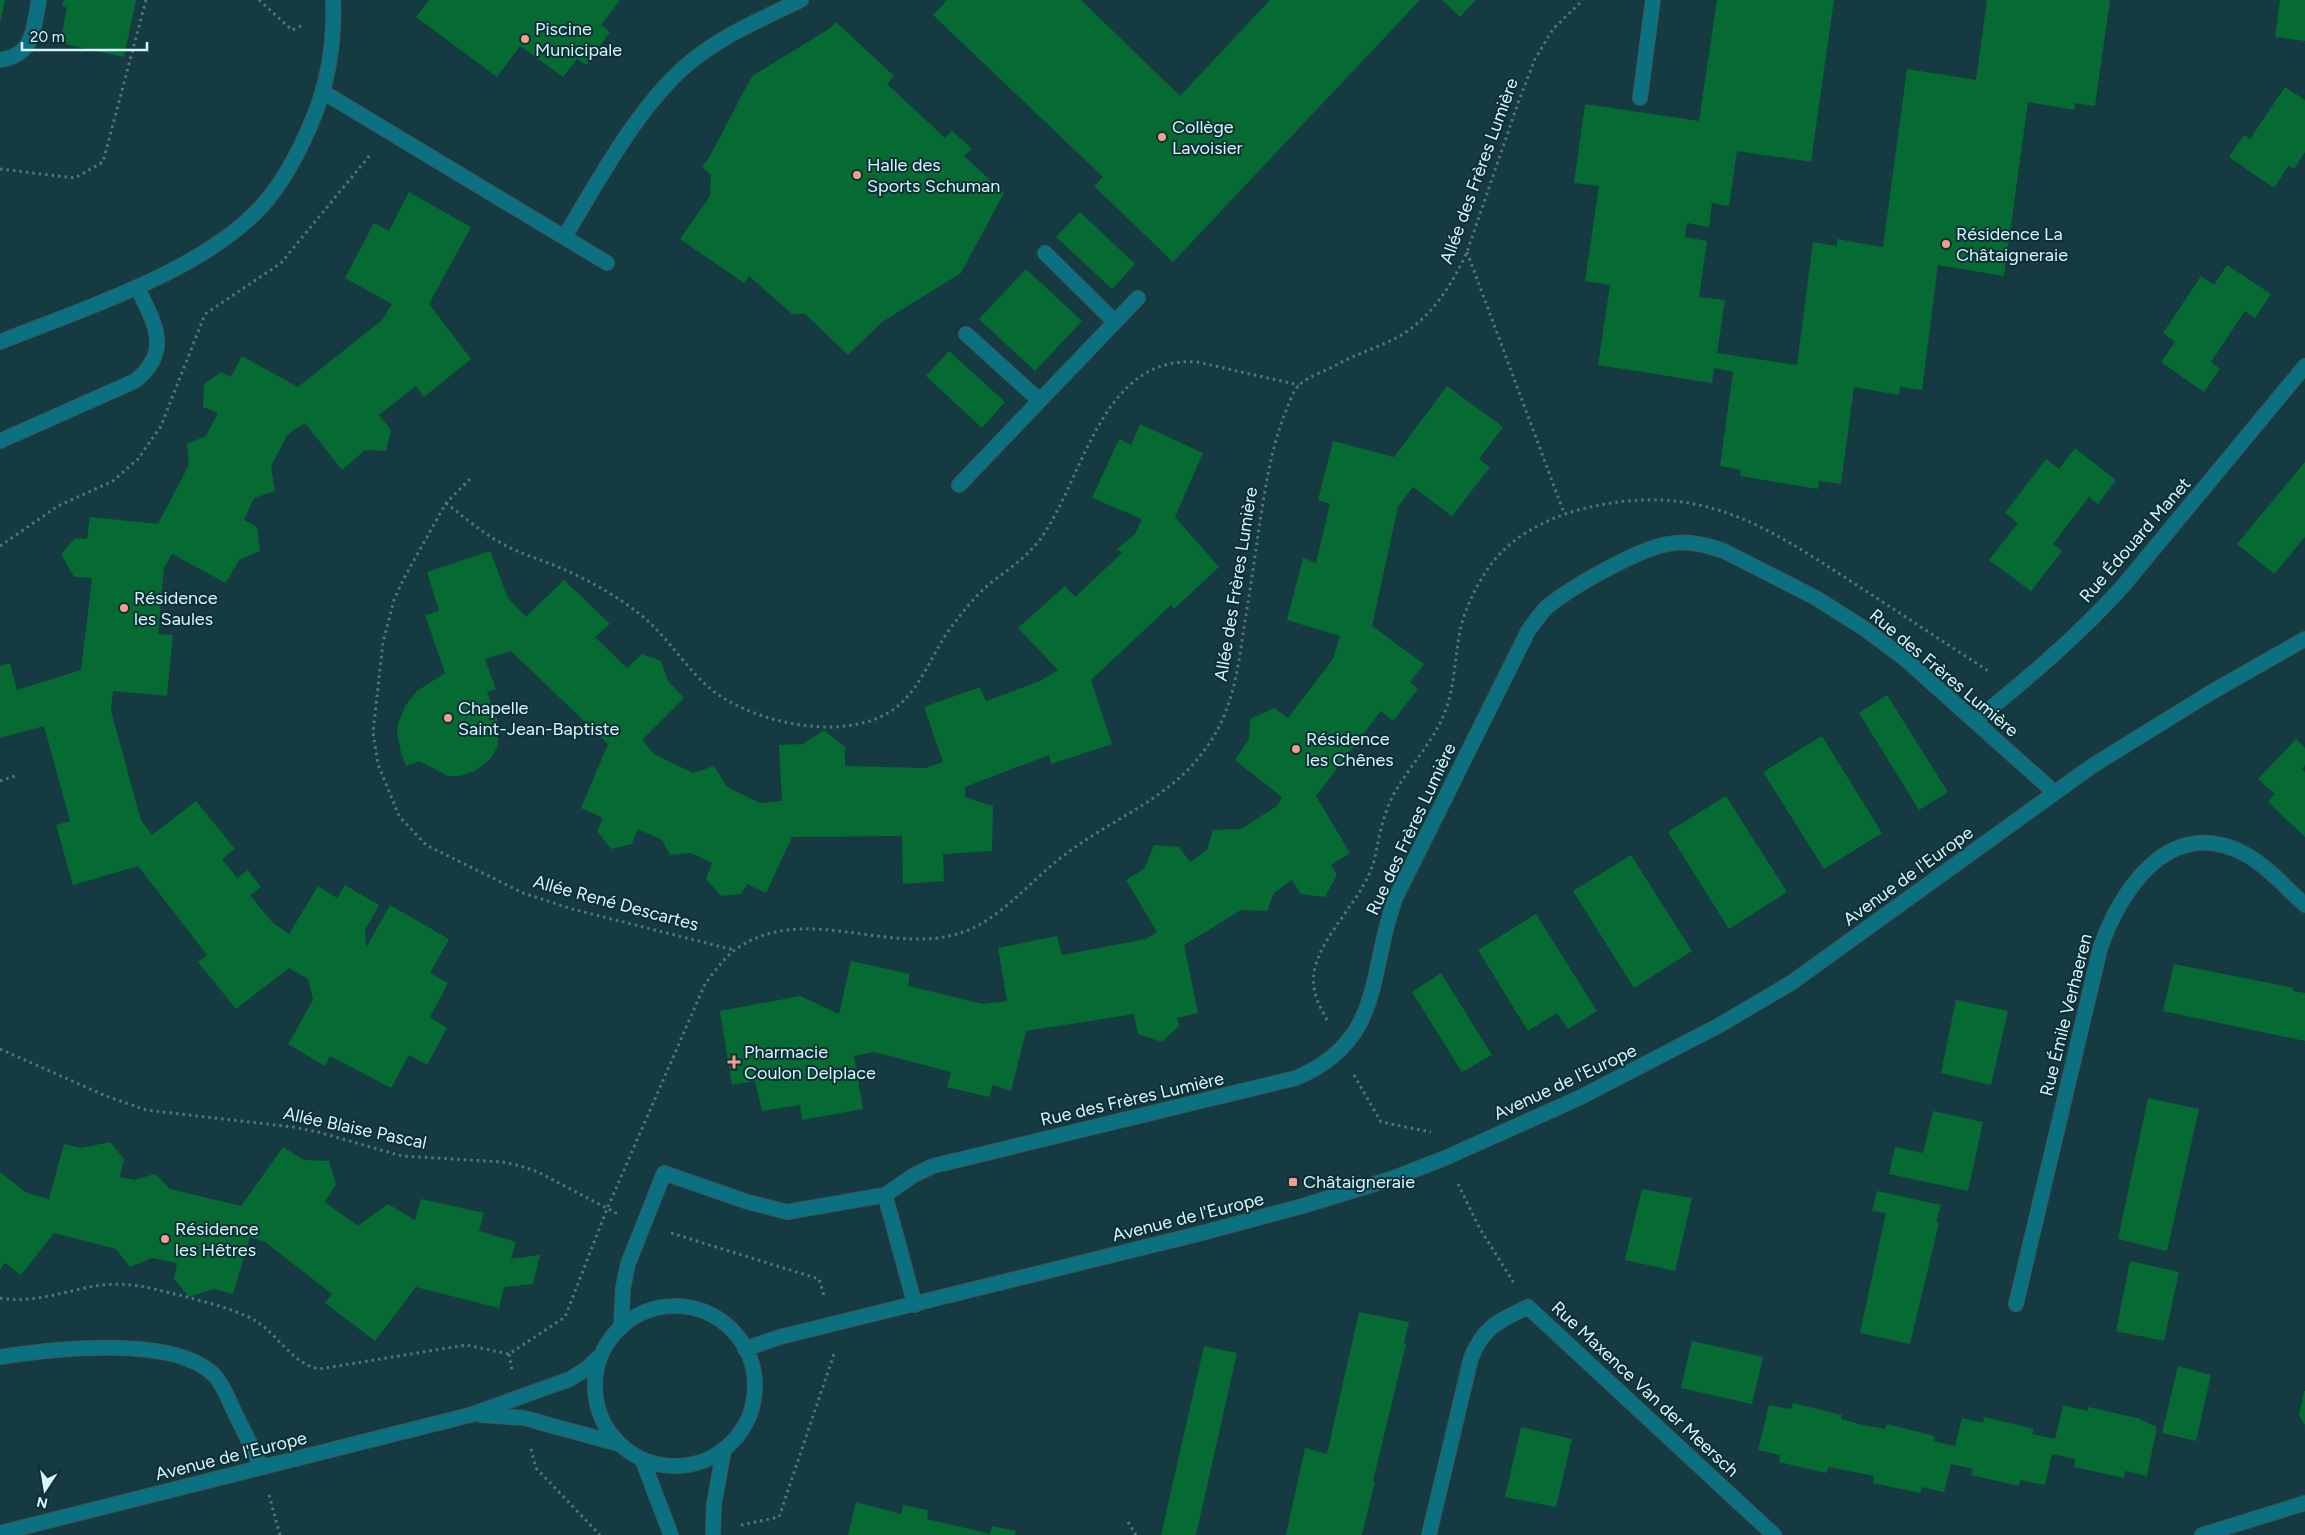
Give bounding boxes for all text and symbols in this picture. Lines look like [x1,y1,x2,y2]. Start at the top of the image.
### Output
place label: Piscine Municipale [535,18,622,61]
scale bar [22,20,148,52]
text: 20 m [30,28,64,46]
marker: Piscine Municipale [519,33,531,45]
street label: Allée des Frères Lumière [1435,75,1523,267]
place label: Collège Lavoisier [1172,116,1243,159]
marker: Collège Lavoisier [1156,131,1168,143]
place label: Halle des Sports Schuman [867,154,1000,197]
marker: Halle des Sports Schuman [851,169,863,181]
place label: Résidence La Châtaigneraie [1956,223,2068,266]
marker: Résidence La Châtaigneraie [1940,238,1952,250]
street label: Rue Édouard Manet [2075,473,2195,607]
street label: Allée des Frères Lumière [1210,485,1262,683]
place label: Résidence les Saules [134,587,218,630]
marker: Résidence les Saules [118,602,130,614]
street label: Rue des Frères Lumière [1865,604,2023,742]
place label: Chapelle Saint-Jean-Baptiste [458,697,620,740]
marker: Chapelle Saint-Jean-Baptiste [442,712,454,724]
place label: Résidence les Chênes [1306,728,1394,771]
street label: Rue des Frères Lumière [1361,739,1461,919]
marker: Résidence les Chênes [1290,743,1302,755]
street label: Avenue de l'Europe [1839,821,1977,931]
street label: Allée René Descartes [531,870,701,936]
street label: Rue Émile Verhaeren [2035,931,2097,1099]
street label: Avenue de l'Europe [1490,1039,1640,1125]
place label: Pharmacie Coulon Delplace [744,1041,876,1084]
marker: Pharmacie Coulon Delplace [728,1056,740,1068]
street label: Rue des Frères Lumière [1038,1067,1226,1131]
street label: Allée Blaise Pascal [281,1102,429,1154]
place label: Châtaigneraie [1303,1171,1415,1193]
marker: Châtaigneraie [1287,1176,1299,1188]
street label: Avenue de l'Europe [1110,1187,1266,1246]
place label: Résidence les Hêtres [175,1218,259,1261]
marker: Résidence les Hêtres [159,1233,171,1245]
street label: Rue Maxence Van der Meersch [1547,1296,1743,1482]
street label: Avenue de l'Europe [153,1426,309,1485]
north arrow [20,1465,70,1515]
text: N [35,1493,49,1512]

